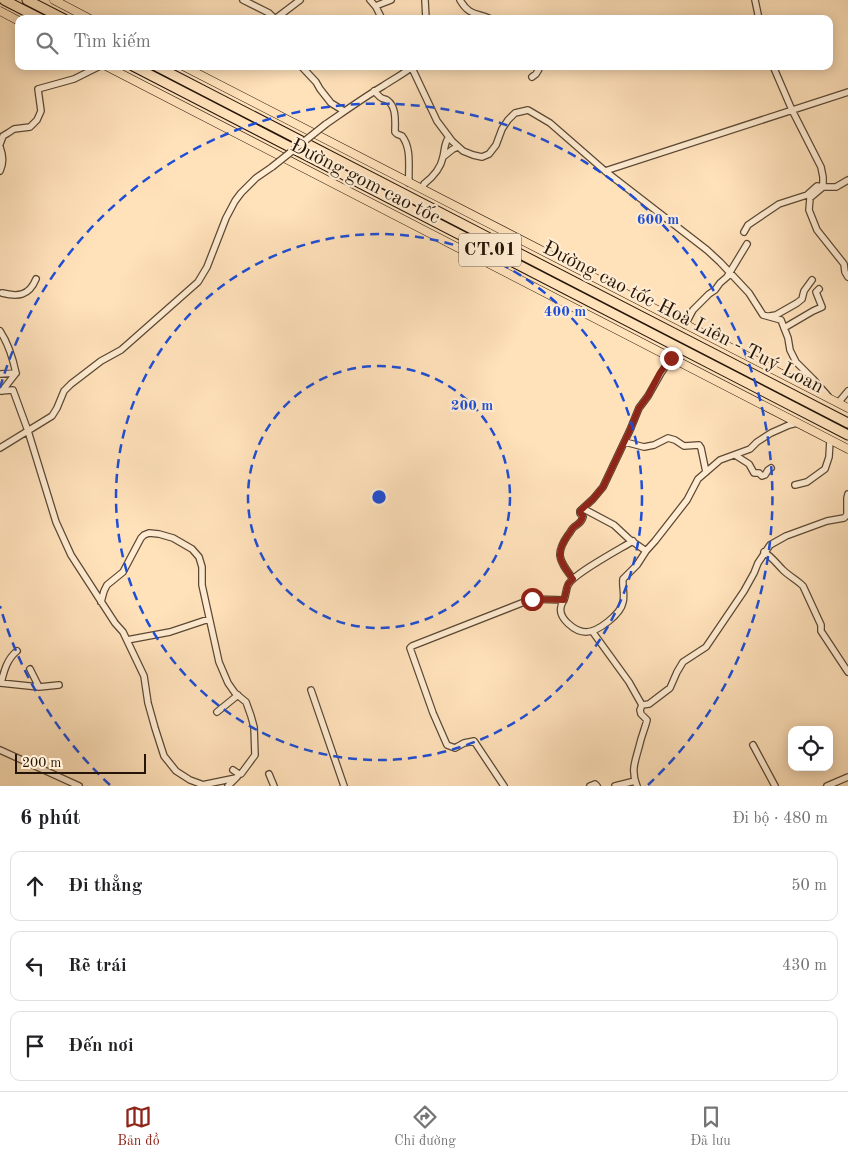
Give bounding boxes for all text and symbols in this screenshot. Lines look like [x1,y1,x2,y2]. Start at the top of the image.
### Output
search box [15,15,833,70]
icon: search [33,29,61,57]
text: Tìm kiếm [73,33,151,52]
street label: Đường gom cao tốc [287,136,443,229]
text: 600 m [637,213,679,228]
road number: CT.01 [459,234,521,266]
street label: Đường cao tốc Hoà Liên - Tuý Loan [539,238,827,398]
text: 400 m [544,305,586,320]
route end [660,347,683,370]
text: 200 m [451,399,493,414]
centre of rings [370,488,388,506]
route start [521,588,544,611]
map controls [788,726,833,771]
button: locate [788,726,833,771]
scale bar [15,751,146,774]
text: 200 m [22,756,61,770]
text: 6 phút [20,808,80,829]
text: Đi bộ · 480 m [732,811,828,827]
icon: ahead [21,872,49,900]
text: Đi thẳng [68,877,142,896]
text: 50 m [791,878,827,894]
icon: left [21,952,49,980]
text: Rẽ trái [68,957,127,976]
text: 430 m [782,958,827,974]
icon: arrive [21,1032,49,1060]
text: Đến nơi [68,1037,134,1056]
tab: Bản đồ [117,1103,160,1150]
tab: Chỉ đường [394,1103,456,1150]
tab: Đã lưu [690,1103,731,1150]

